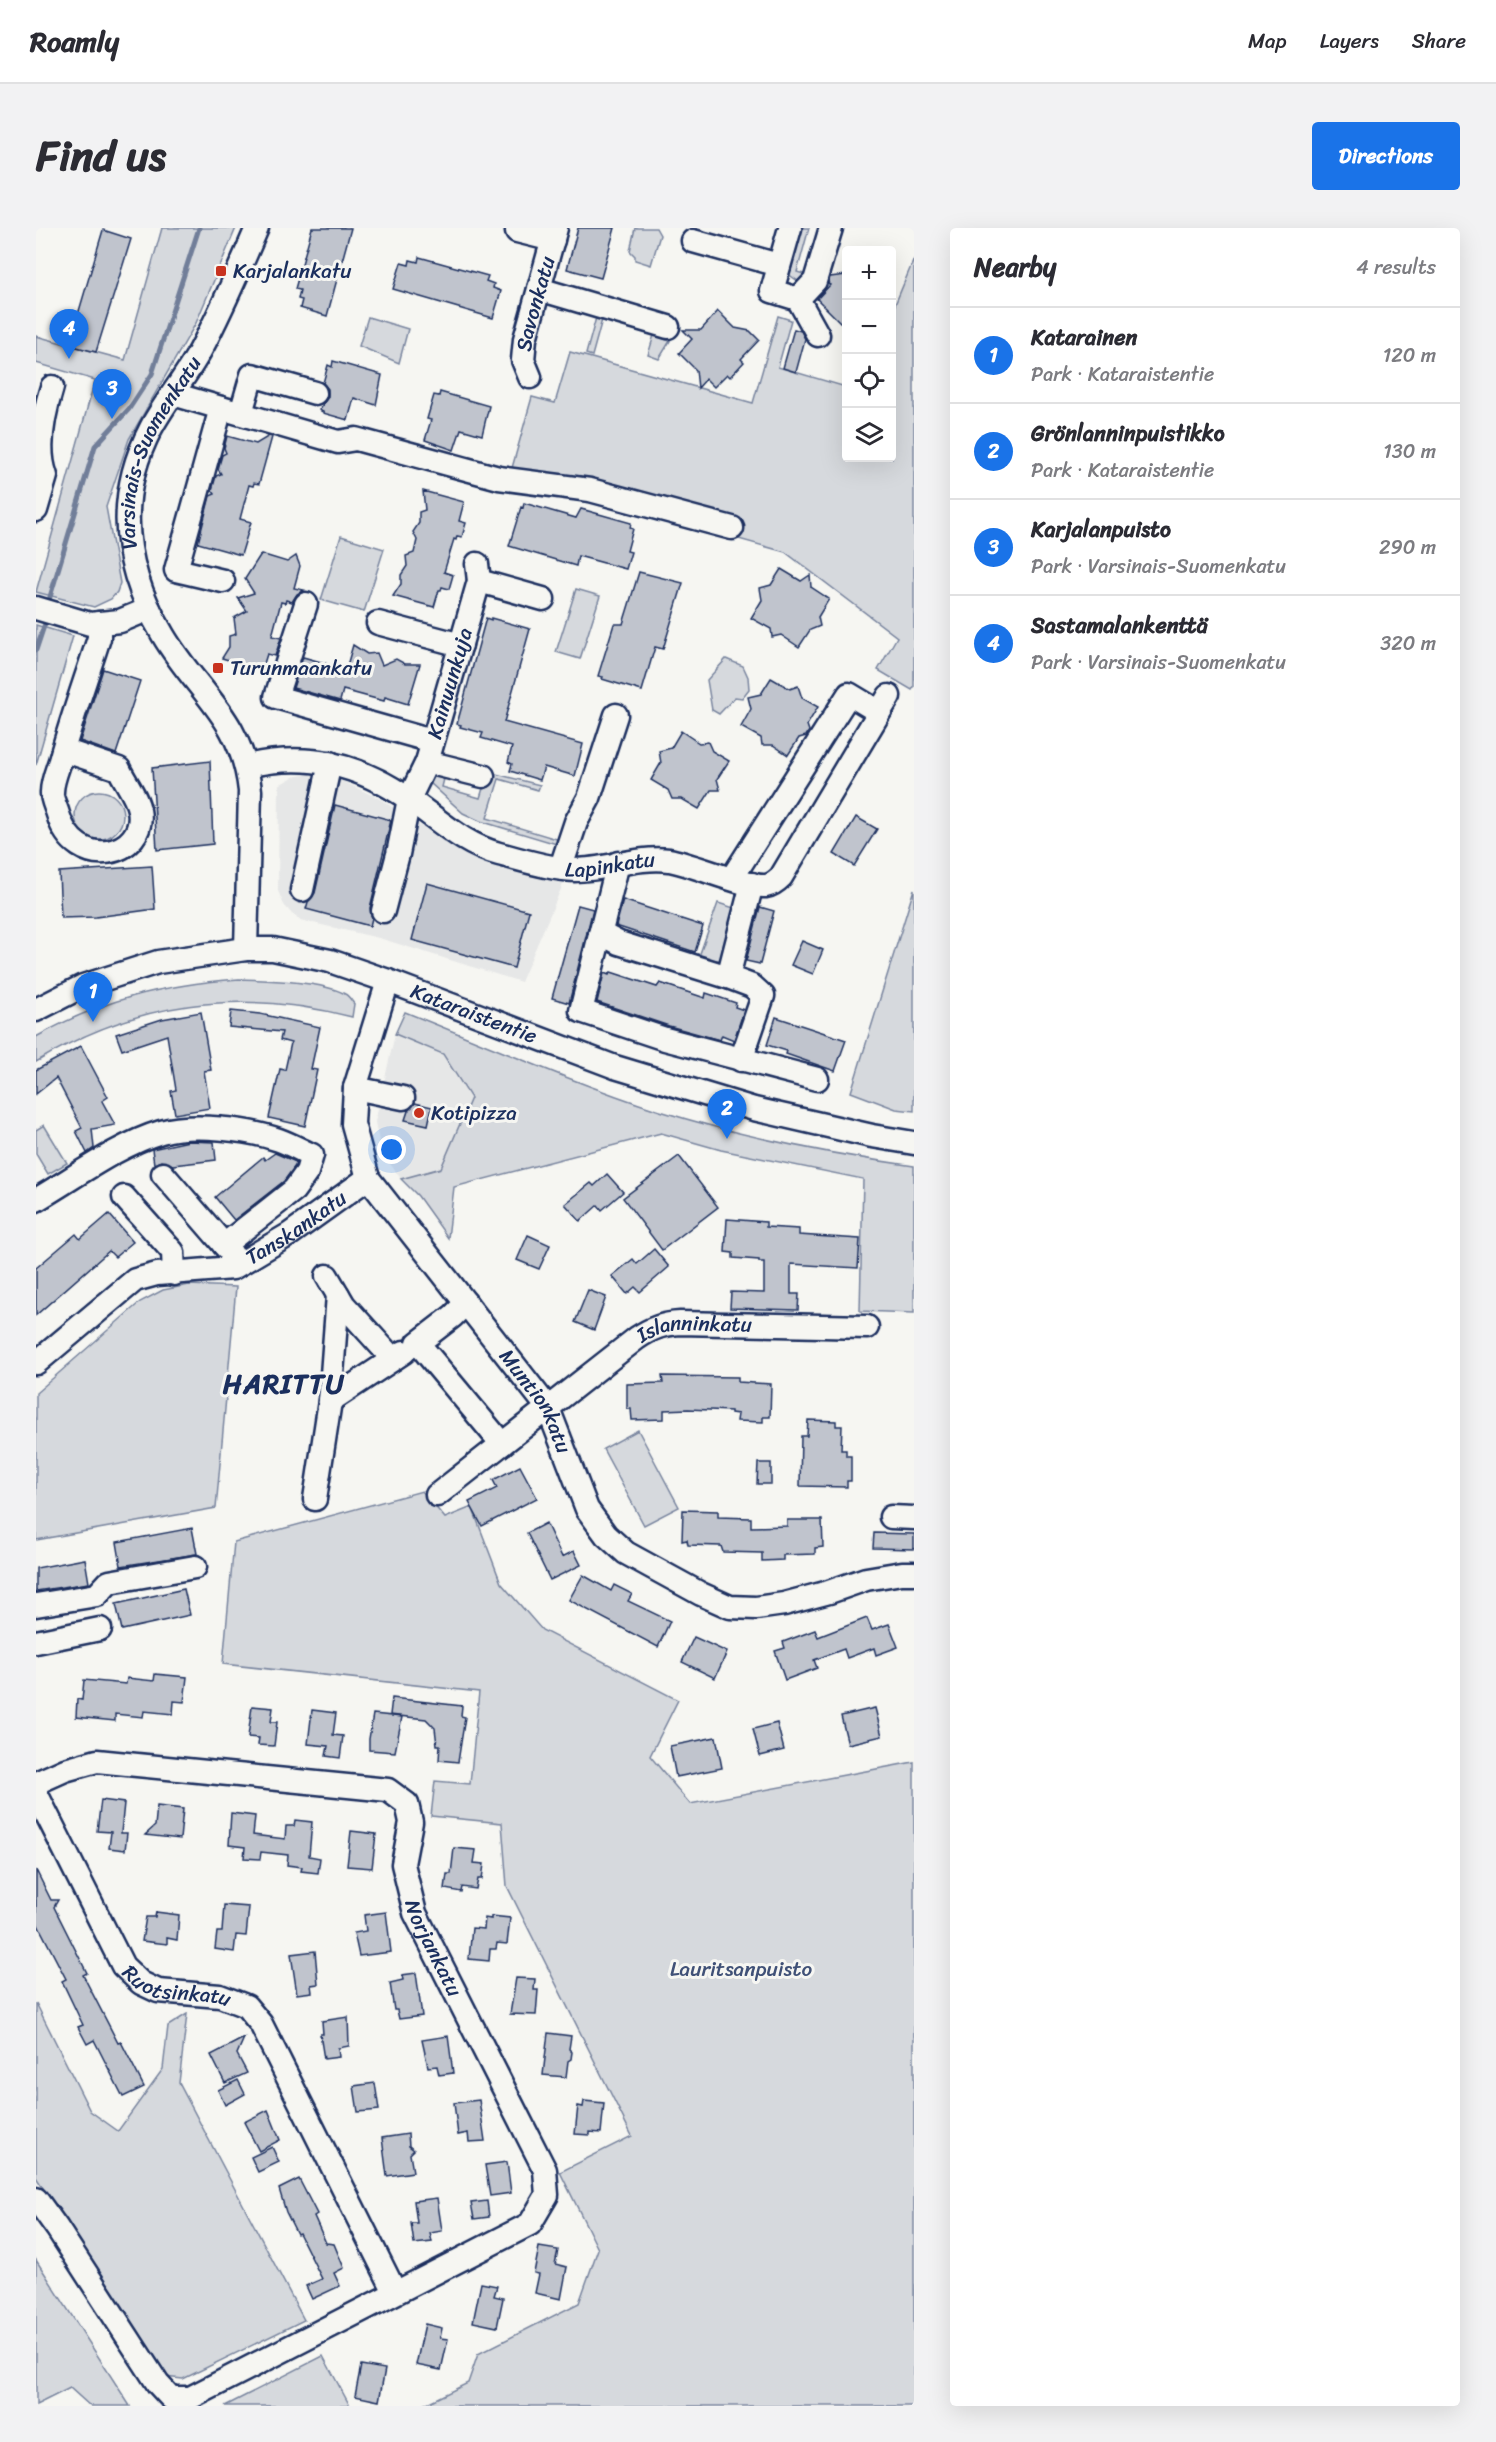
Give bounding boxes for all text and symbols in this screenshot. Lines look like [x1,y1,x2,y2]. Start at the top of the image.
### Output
text: Roamly [30,17,119,66]
text: Map [1248,22,1287,60]
text: Layers [1320,22,1379,60]
text: Share [1412,22,1466,60]
text: Find us [36,119,166,193]
button: Directions [1312,122,1460,190]
text: Nearby [974,244,1056,290]
map controls [842,246,896,462]
button: + [842,246,896,300]
text: 4 results [1356,250,1436,285]
street label: Savonkatu [505,251,566,353]
place label: Karjalankatu [233,252,352,290]
marker: Karjalankatu [214,264,228,278]
button: − [842,300,896,354]
pin: 4 [50,310,88,359]
text: Katarainen [1031,318,1137,357]
text: 1 [989,338,998,373]
text: 120 m [1383,338,1436,373]
street label: Varsinais-Suomenkatu [109,348,212,552]
button: locate [842,354,896,408]
text: Park · Kataraistentie [1031,357,1214,392]
pin: 3 [92,370,132,419]
button: layers [842,408,896,462]
text: Grönlanninpuistikko [1031,414,1225,453]
text: 2 [988,434,999,469]
text: 130 m [1383,434,1436,469]
text: Park · Kataraistentie [1031,453,1214,488]
text: Karjalanpuisto [1031,510,1171,549]
text: 3 [988,530,999,565]
text: 290 m [1379,530,1436,565]
text: Park · Varsinais-Suomenkatu [1031,549,1286,584]
text: Sastamalankenttä [1031,606,1208,645]
street label: Kainuunkuja [416,623,484,743]
text: 4 [987,626,1000,661]
text: 320 m [1380,626,1436,661]
text: Park · Varsinais-Suomenkatu [1031,645,1286,680]
place label: Turunmaankatu [230,649,372,687]
marker: Turunmaankatu [211,661,225,675]
street label: Lapinkatu [564,840,657,889]
pin: 1 [74,972,112,1022]
street label: Kataraistentie [405,972,543,1055]
pin: 2 [708,1090,746,1139]
place label: Kotipizza [431,1094,517,1132]
marker: Kotipizza [412,1106,426,1120]
your location [377,1135,406,1164]
street label: Tanskankatu [238,1179,356,1276]
street label: Islanninkatu [628,1304,753,1354]
street label: Muntionkatu [489,1340,583,1460]
district label: HARITTU [223,1360,345,1408]
street label: Norjankatu [393,1896,474,2004]
park label: Lauritsanpuisto [670,1950,812,1988]
street label: Ruotsinkatu [113,1955,238,2018]

